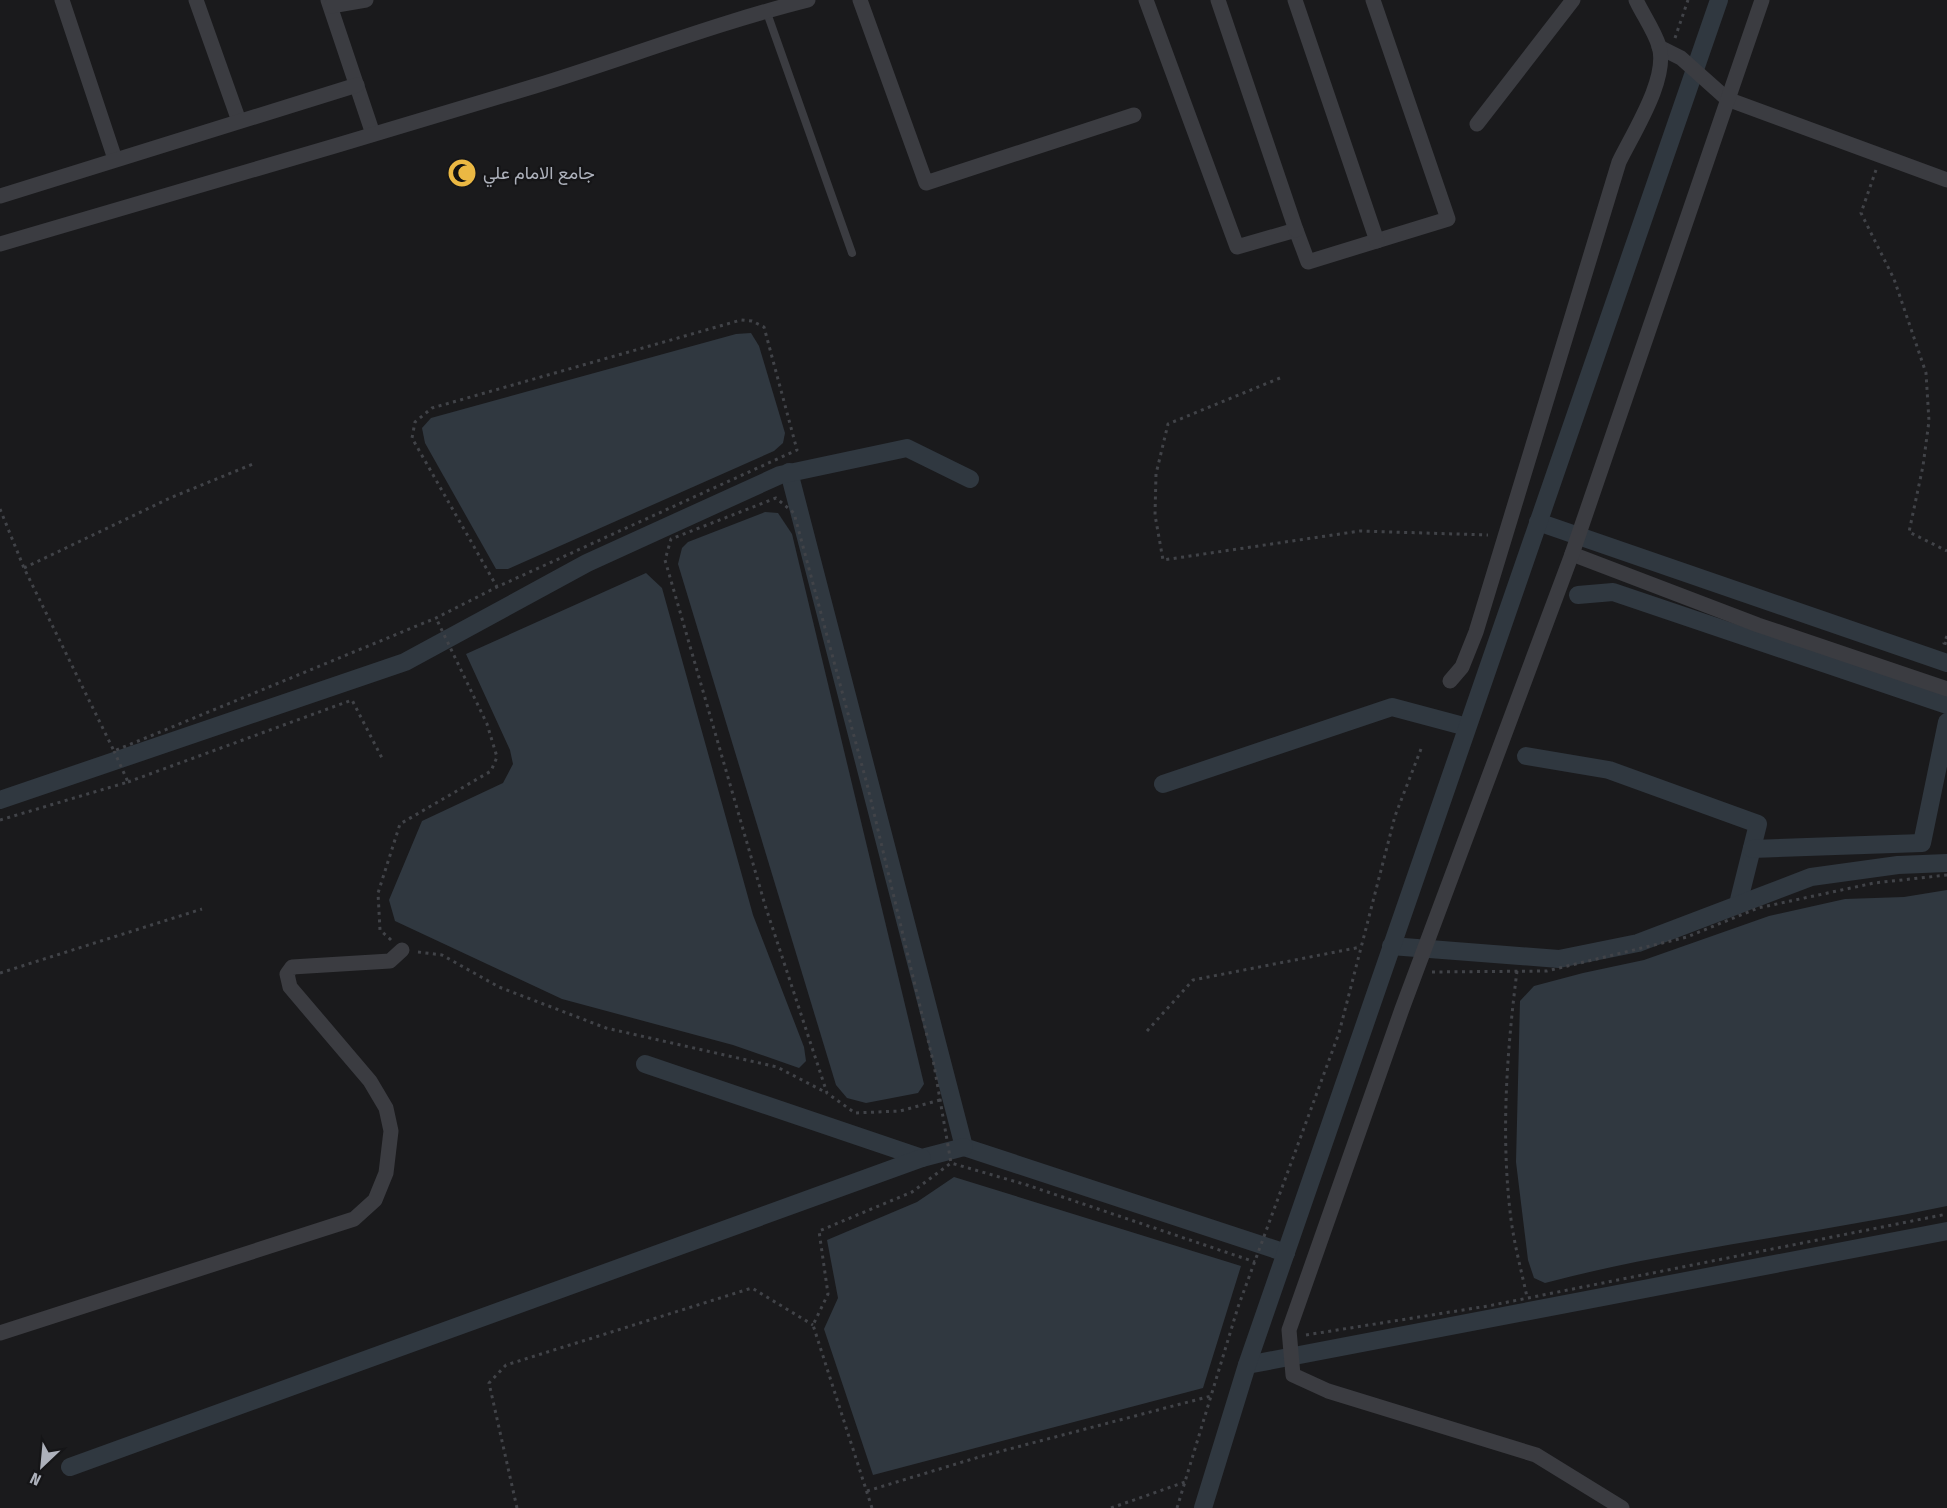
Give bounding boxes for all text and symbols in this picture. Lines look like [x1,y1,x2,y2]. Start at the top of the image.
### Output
mosque icon: جامع اﻻمام علي [446,157,478,189]
place label: جامع اﻻمام علي [483,162,595,188]
north arrow [12,1436,72,1496]
text: N [27,1468,44,1490]

